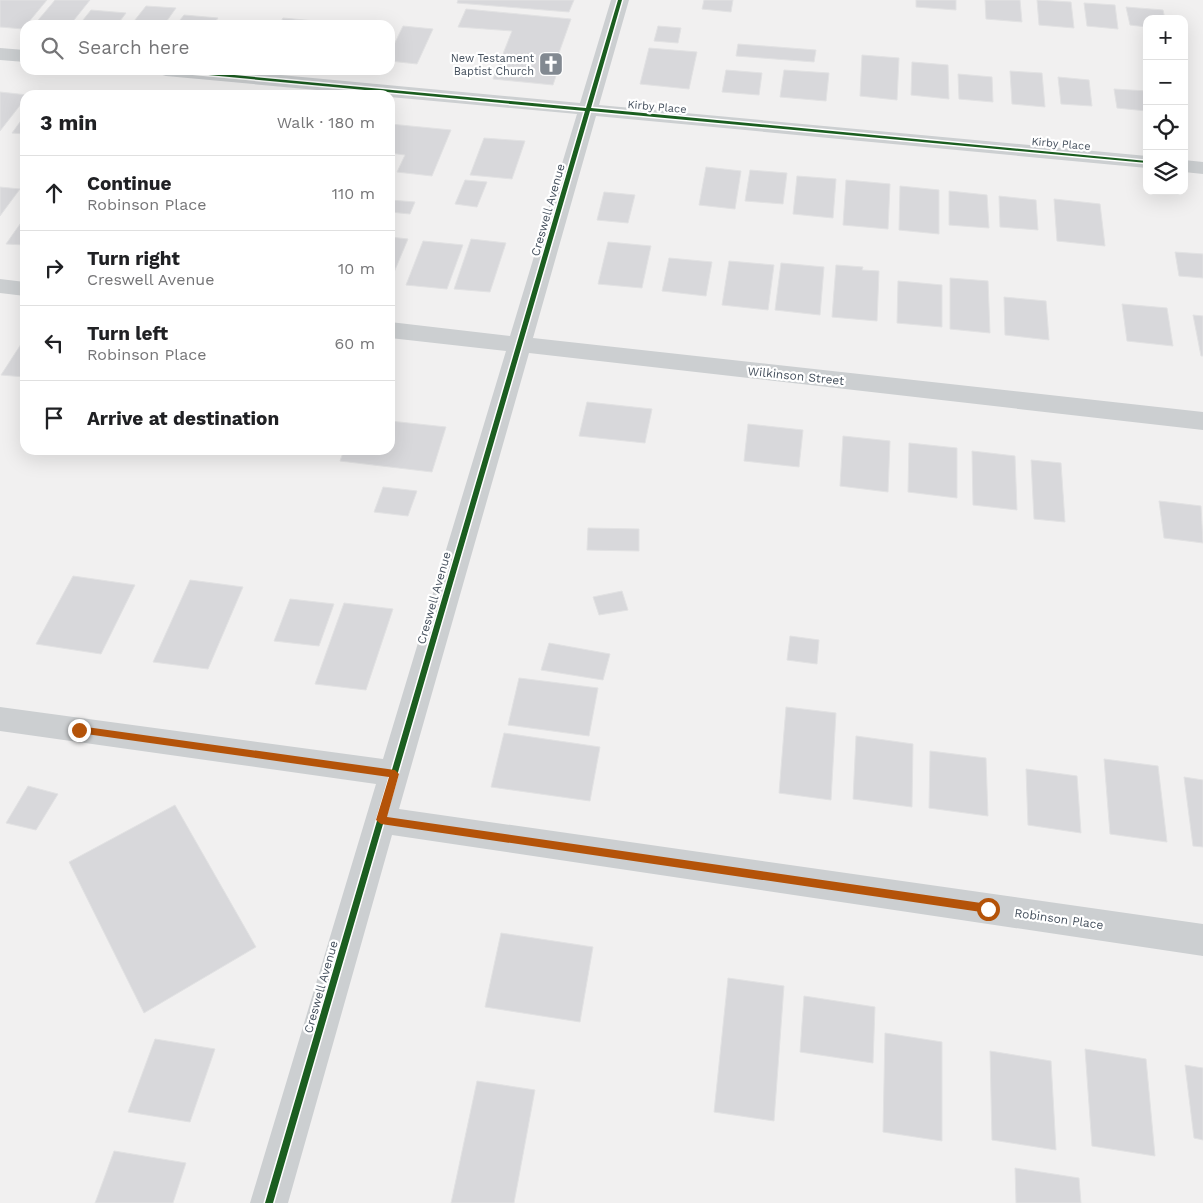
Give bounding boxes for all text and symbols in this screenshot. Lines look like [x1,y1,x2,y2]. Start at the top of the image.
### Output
map controls [1143,15,1188,195]
button: + [1143,15,1188,60]
search box [20,20,395,75]
icon: search [38,34,66,62]
text: Search here [78,36,189,59]
church icon: New Testament Baptist Church [538,51,564,77]
place label: New Testament Baptist Church [451,52,534,78]
button: − [1143,60,1188,105]
street label: Kirby Place [627,98,687,116]
button: locate [1143,105,1188,150]
text: 3 min [40,110,97,135]
text: Walk · 180 m [277,113,375,132]
street label: Kirby Place [1031,135,1091,153]
button: layers [1143,150,1188,195]
street label: Creswell Avenue [528,162,568,258]
text: Continue [87,172,171,195]
icon: ahead [40,179,68,207]
text: 110 m [332,184,375,203]
text: Robinson Place [87,195,206,214]
text: Turn right [87,247,180,270]
icon: right [40,254,68,282]
text: 10 m [338,259,375,278]
text: Creswell Avenue [87,270,214,289]
text: Turn left [87,322,168,345]
icon: left [40,329,68,357]
text: 60 m [335,334,375,353]
text: Robinson Place [87,345,206,364]
street label: Wilkinson Street [747,364,845,388]
icon: arrive [40,404,68,432]
text: Arrive at destination [87,407,279,430]
street label: Creswell Avenue [414,550,454,646]
route end [68,719,91,742]
route start [977,898,1000,921]
street label: Robinson Place [1014,906,1104,932]
street label: Creswell Avenue [301,939,341,1035]

